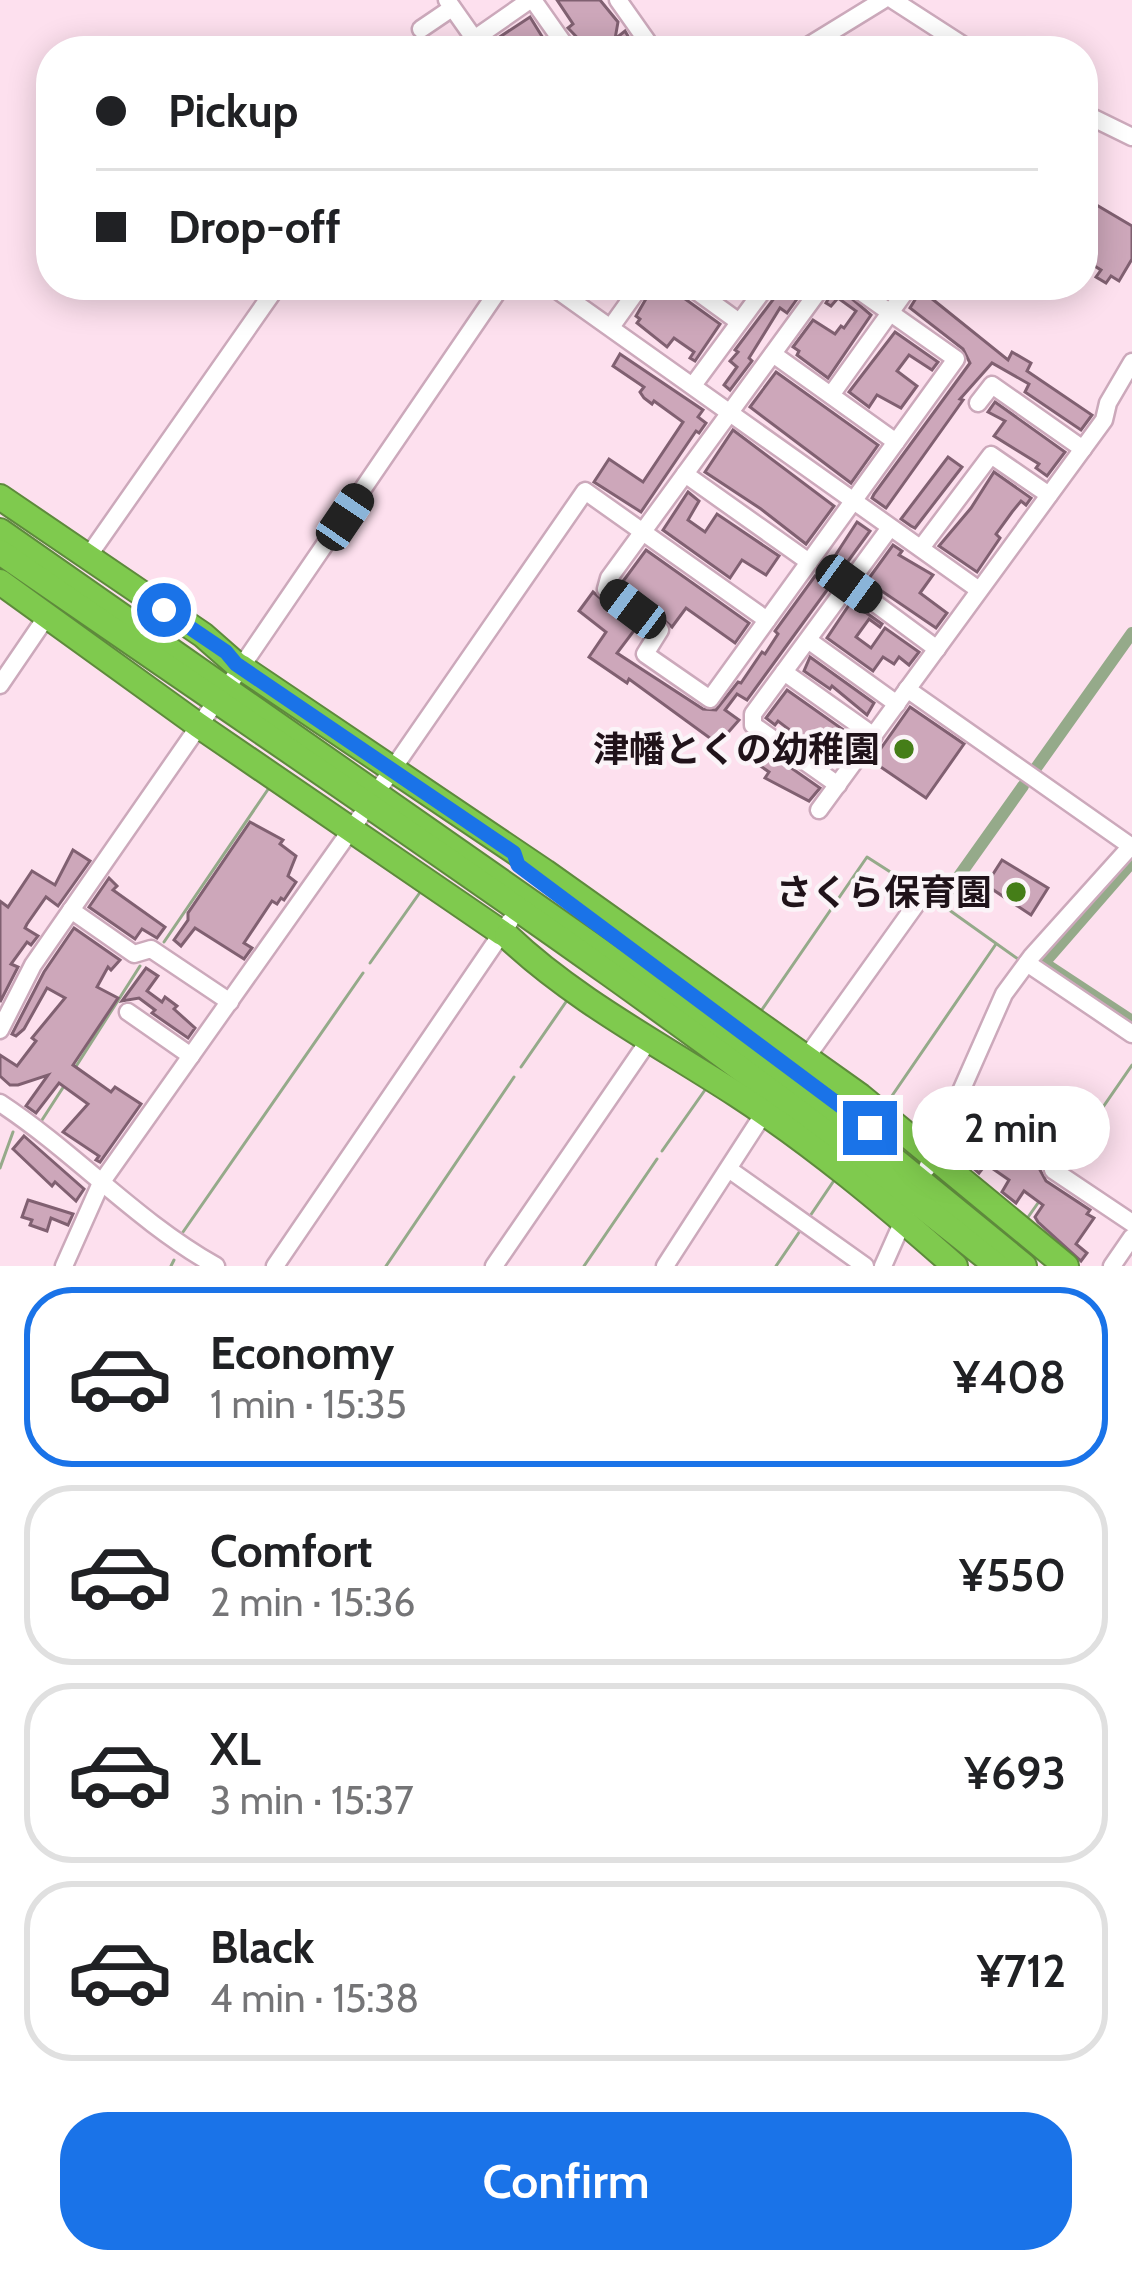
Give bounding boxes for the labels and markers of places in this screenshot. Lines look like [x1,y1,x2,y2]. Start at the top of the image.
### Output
place label: 津幡とくの幼稚園 [593,727,880,771]
marker: 津幡とくの幼稚園 [891,736,917,762]
place label: さくら保育園 [776,870,992,914]
marker: さくら保育園 [1003,879,1029,905]

